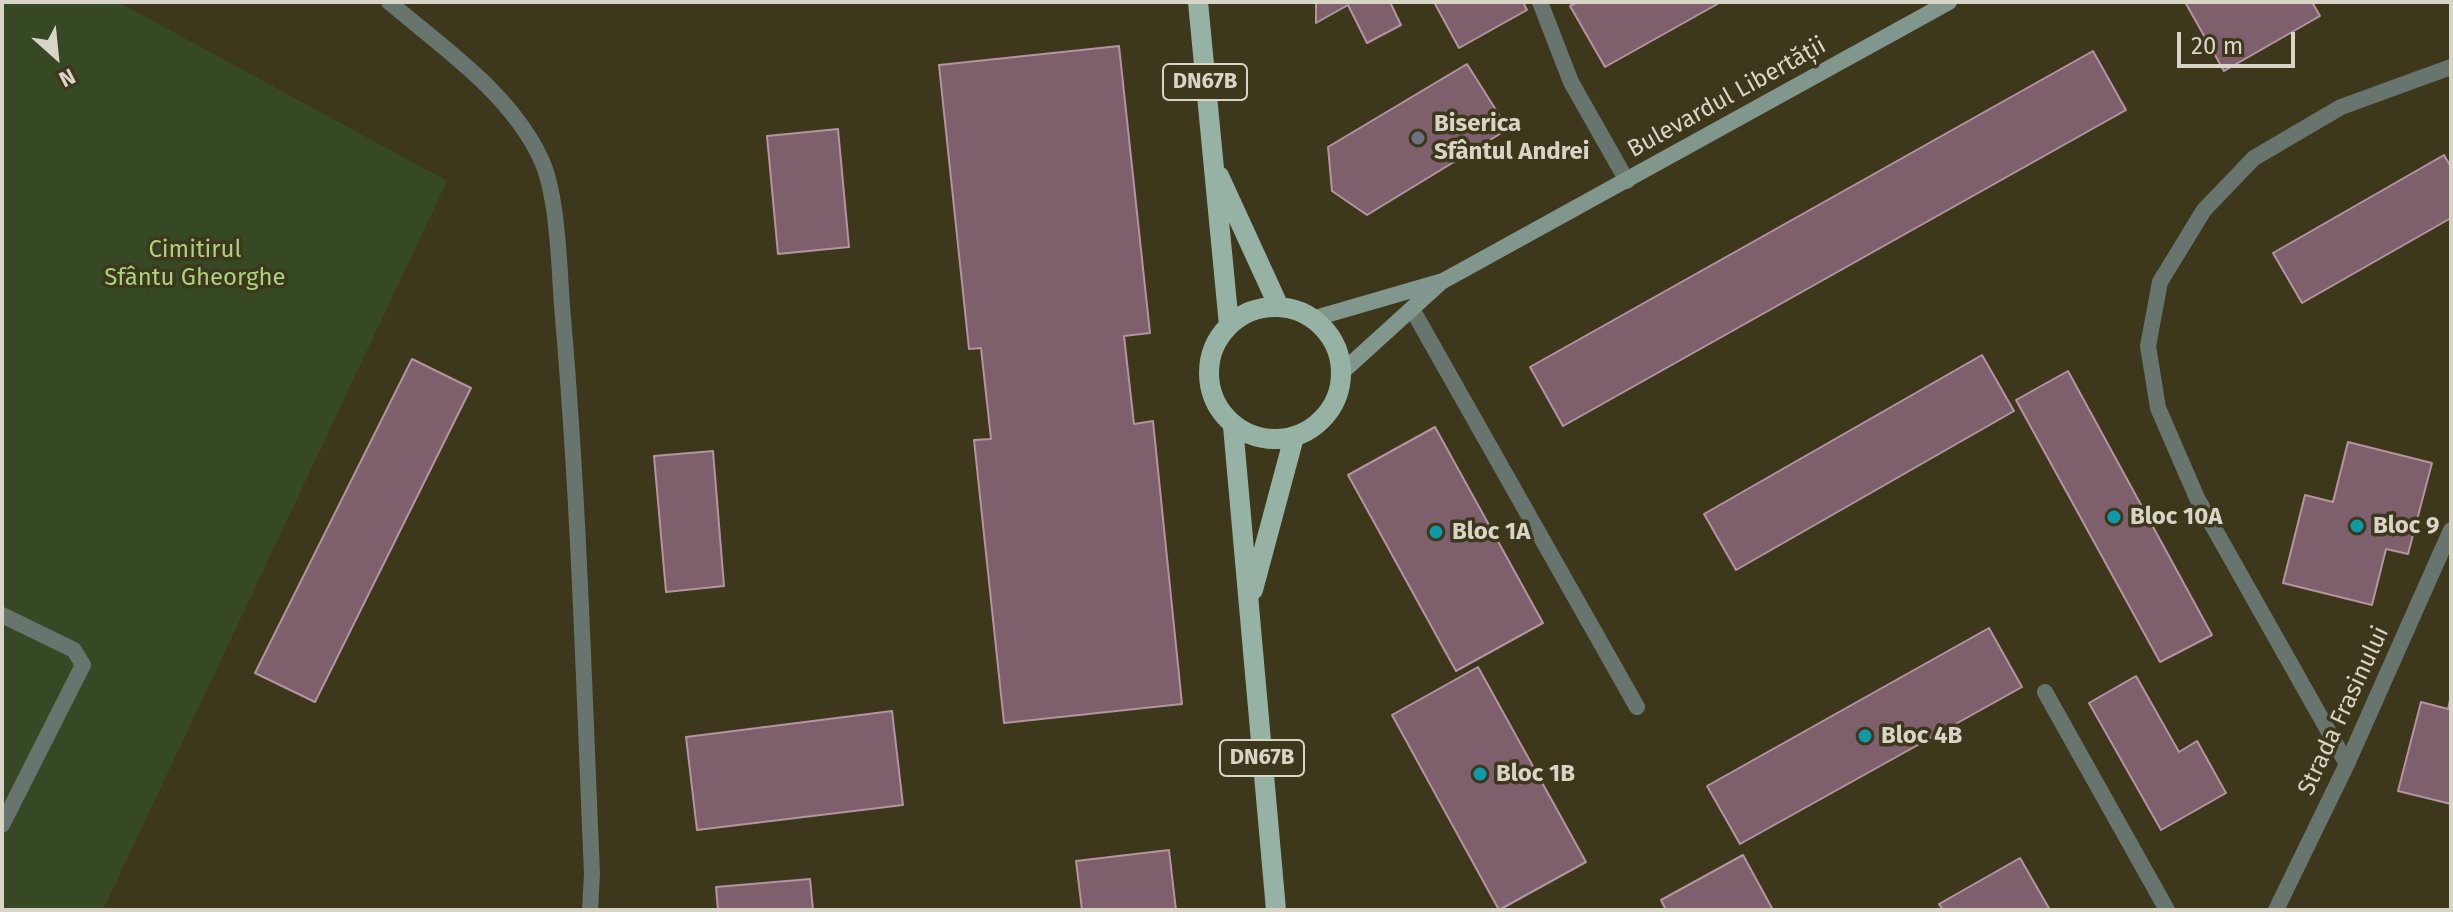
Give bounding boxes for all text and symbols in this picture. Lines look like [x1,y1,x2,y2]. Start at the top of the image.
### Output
north arrow [16,16,96,96]
scale bar [2181,16,2299,66]
street label: Bulevardul Libertății [1623,32,1831,164]
text: 20 m [2191,32,2243,60]
text: N [54,62,80,93]
road number: DN67B [1163,64,1247,100]
place label: Biserica Sfântul Andrei [1434,110,1590,166]
marker: Biserica Sfântul Andrei [1409,129,1427,147]
park label: Cimitirul Sfântu Gheorghe [104,236,286,292]
place label: Bloc 10A [2130,503,2222,531]
marker: Bloc 10A [2105,508,2123,526]
place label: Bloc 9 [2373,512,2439,540]
marker: Bloc 9 [2348,517,2366,535]
place label: Bloc 1A [1452,518,1530,546]
marker: Bloc 1A [1427,523,1445,541]
street label: Strada Frasinului [2292,622,2396,800]
place label: Bloc 4B [1881,722,1962,750]
marker: Bloc 4B [1856,727,1874,745]
road number: DN67B [1220,740,1304,776]
place label: Bloc 1B [1496,760,1575,788]
marker: Bloc 1B [1471,765,1489,783]

